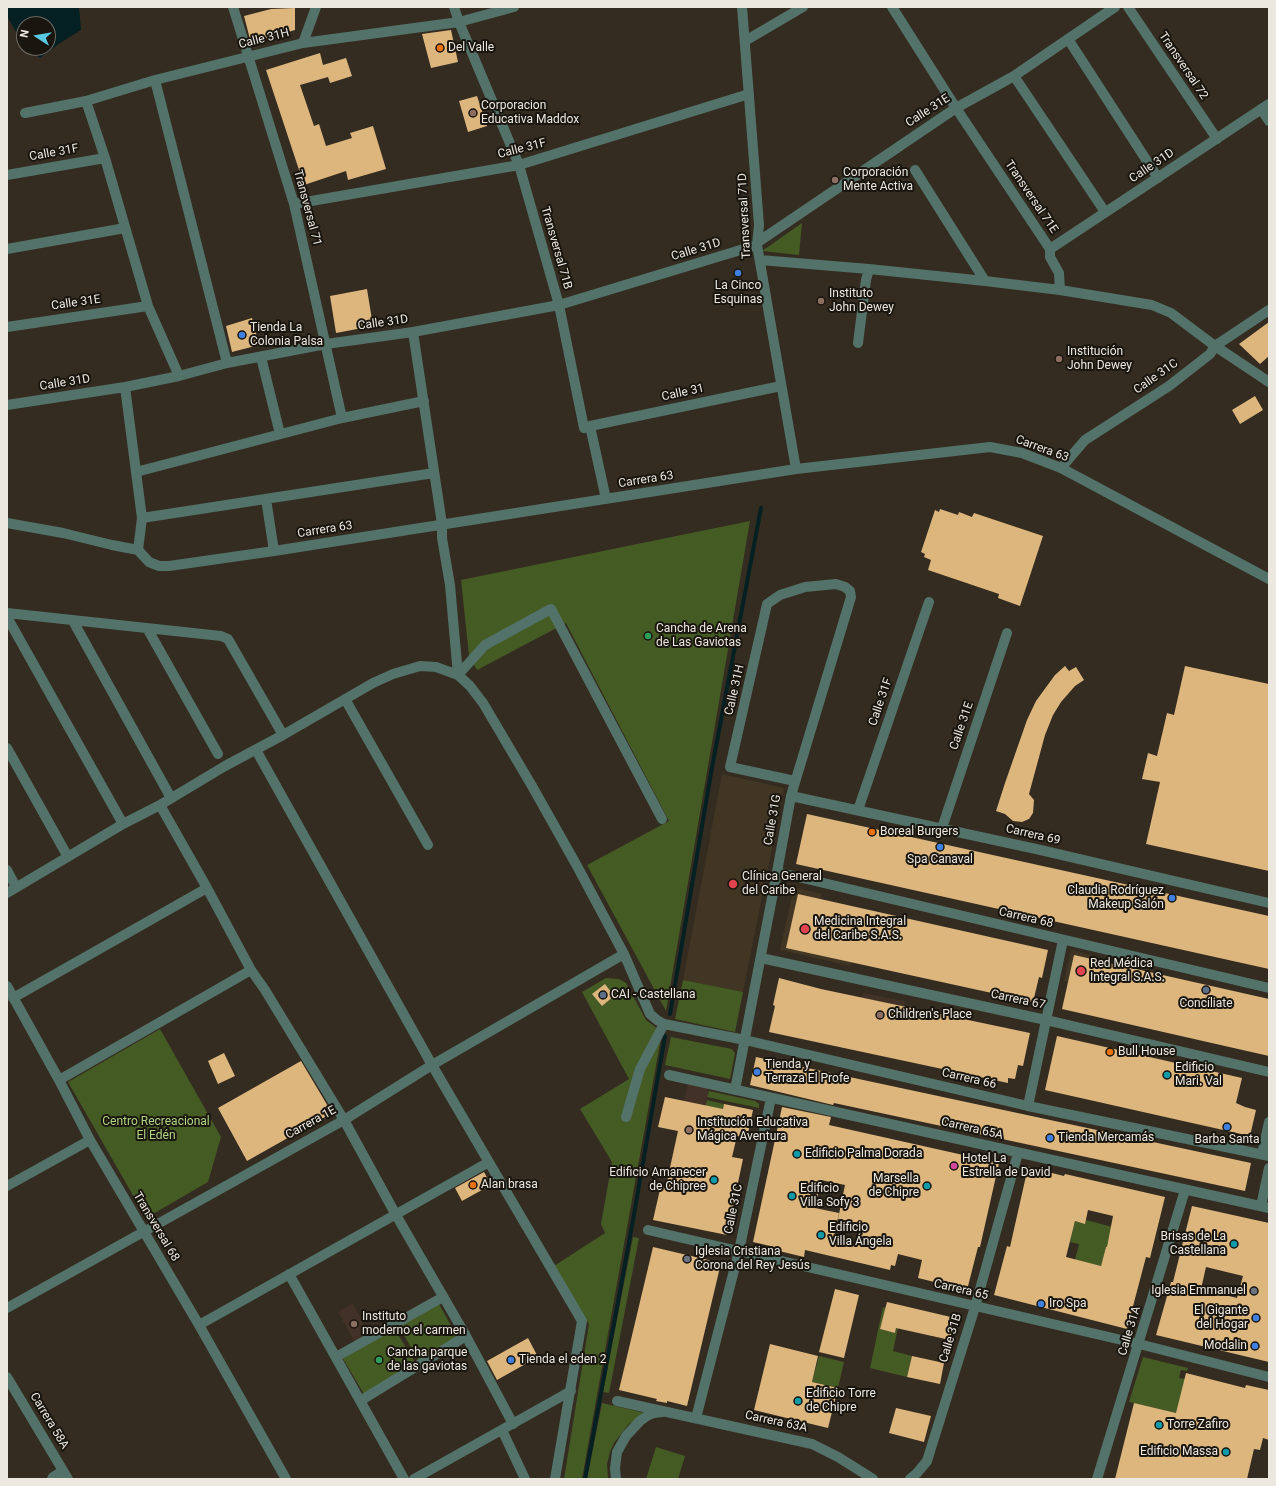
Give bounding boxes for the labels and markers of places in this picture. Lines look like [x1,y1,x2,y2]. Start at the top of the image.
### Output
place label: Del Valle [448,41,494,55]
marker: Del Valle [435,43,445,53]
place label: Corporacion Educativa Maddox [481,99,579,127]
marker: Corporacion Educativa Maddox [468,108,478,118]
place label: Corporación Mente Activa [843,166,913,194]
marker: Corporación Mente Activa [830,175,840,185]
marker: La Cinco Esquinas [733,268,743,278]
place label: La Cinco Esquinas [714,279,762,307]
place label: Instituto John Dewey [829,287,894,315]
marker: Instituto John Dewey [816,296,826,306]
place label: Tienda La Colonia Palsa [250,321,323,349]
marker: Tienda La Colonia Palsa [237,330,247,340]
place label: Institución John Dewey [1067,345,1132,373]
marker: Institución John Dewey [1054,354,1064,364]
place label: Cancha de Arena de Las Gaviotas [656,622,747,650]
marker: Cancha de Arena de Las Gaviotas [643,631,653,641]
place label: Boreal Burgers [880,825,958,839]
marker: Boreal Burgers [867,827,877,837]
marker: Spa Canaval [935,842,945,852]
place label: Spa Canaval [907,853,973,867]
place label: Clínica General del Caribe [742,870,822,898]
marker: Clínica General del Caribe [727,878,739,890]
place label: Claudia Rodríguez Makeup Salón [1067,884,1164,912]
marker: Claudia Rodríguez Makeup Salón [1167,893,1177,903]
place label: Medicina Integral del Caribe S.A.S. [814,915,906,943]
marker: Medicina Integral del Caribe S.A.S. [799,923,811,935]
place label: Red Médica Integral S.A.S. [1090,957,1165,985]
marker: Red Médica Integral S.A.S. [1075,965,1087,977]
marker: Concíliate [1201,985,1211,995]
place label: CAI - Castellana [611,988,696,1002]
marker: CAI - Castellana [598,990,608,1000]
place label: Concíliate [1179,997,1233,1011]
place label: Children's Place [888,1008,972,1022]
marker: Children's Place [875,1010,885,1020]
place label: Bull House [1118,1045,1175,1059]
marker: Bull House [1105,1047,1115,1057]
place label: Tienda y Terraza El Profe [765,1058,849,1086]
place label: Edificio Mari. Val [1175,1061,1222,1089]
marker: Tienda y Terraza El Profe [752,1067,762,1077]
marker: Edificio Mari. Val [1162,1070,1172,1080]
place label: Institución Educativa Mágica Aventura [697,1116,808,1144]
marker: Barba Santa [1222,1122,1232,1132]
marker: Institución Educativa Mágica Aventura [684,1125,694,1135]
place label: Tienda Mercamás [1058,1131,1154,1145]
marker: Tienda Mercamás [1045,1133,1055,1143]
place label: Barba Santa [1194,1133,1260,1147]
place label: Edificio Palma Dorada [805,1147,922,1161]
marker: Edificio Palma Dorada [792,1149,802,1159]
place label: Hotel La Estrella de David [962,1152,1051,1180]
marker: Hotel La Estrella de David [949,1161,959,1171]
place label: Edificio Amanecer de Chipree [609,1166,706,1194]
place label: Marsella de Chipre [868,1172,919,1200]
marker: Edificio Amanecer de Chipree [709,1175,719,1185]
place label: Alan brasa [481,1178,538,1192]
marker: Alan brasa [468,1180,478,1190]
marker: Marsella de Chipre [922,1181,932,1191]
place label: Edificio Villa Sofy 3 [800,1182,859,1210]
marker: Edificio Villa Sofy 3 [787,1191,797,1201]
place label: Edificio Villa Ángela [829,1221,892,1249]
marker: Edificio Villa Ángela [816,1230,826,1240]
place label: Brisas de La Castellana [1161,1230,1226,1258]
marker: Brisas de La Castellana [1229,1239,1239,1249]
place label: Iglesia Cristiana Corona del Rey Jesús [695,1245,810,1273]
marker: Iglesia Cristiana Corona del Rey Jesús [682,1254,692,1264]
place label: Iglesia Emmanuel [1151,1284,1246,1298]
marker: Iglesia Emmanuel [1249,1286,1259,1296]
place label: Iro Spa [1049,1297,1086,1311]
marker: Iro Spa [1036,1299,1046,1309]
place label: El Gigante del Hogar [1194,1304,1248,1332]
place label: Instituto moderno el carmen [362,1310,466,1338]
marker: El Gigante del Hogar [1251,1313,1261,1323]
marker: Instituto moderno el carmen [349,1319,359,1329]
place label: Modalin [1204,1339,1247,1353]
marker: Modalin [1250,1341,1260,1351]
place label: Cancha parque de las gaviotas [387,1346,467,1374]
place label: Tienda el eden 2 [519,1353,606,1367]
marker: Cancha parque de las gaviotas [374,1355,384,1365]
marker: Tienda el eden 2 [506,1355,516,1365]
place label: Edificio Torre de Chipre [806,1387,876,1415]
marker: Edificio Torre de Chipre [793,1396,803,1406]
place label: Torre Zafiro [1167,1418,1229,1432]
marker: Torre Zafiro [1154,1420,1164,1430]
place label: Edificio Massa [1140,1445,1218,1459]
marker: Edificio Massa [1221,1447,1231,1457]

